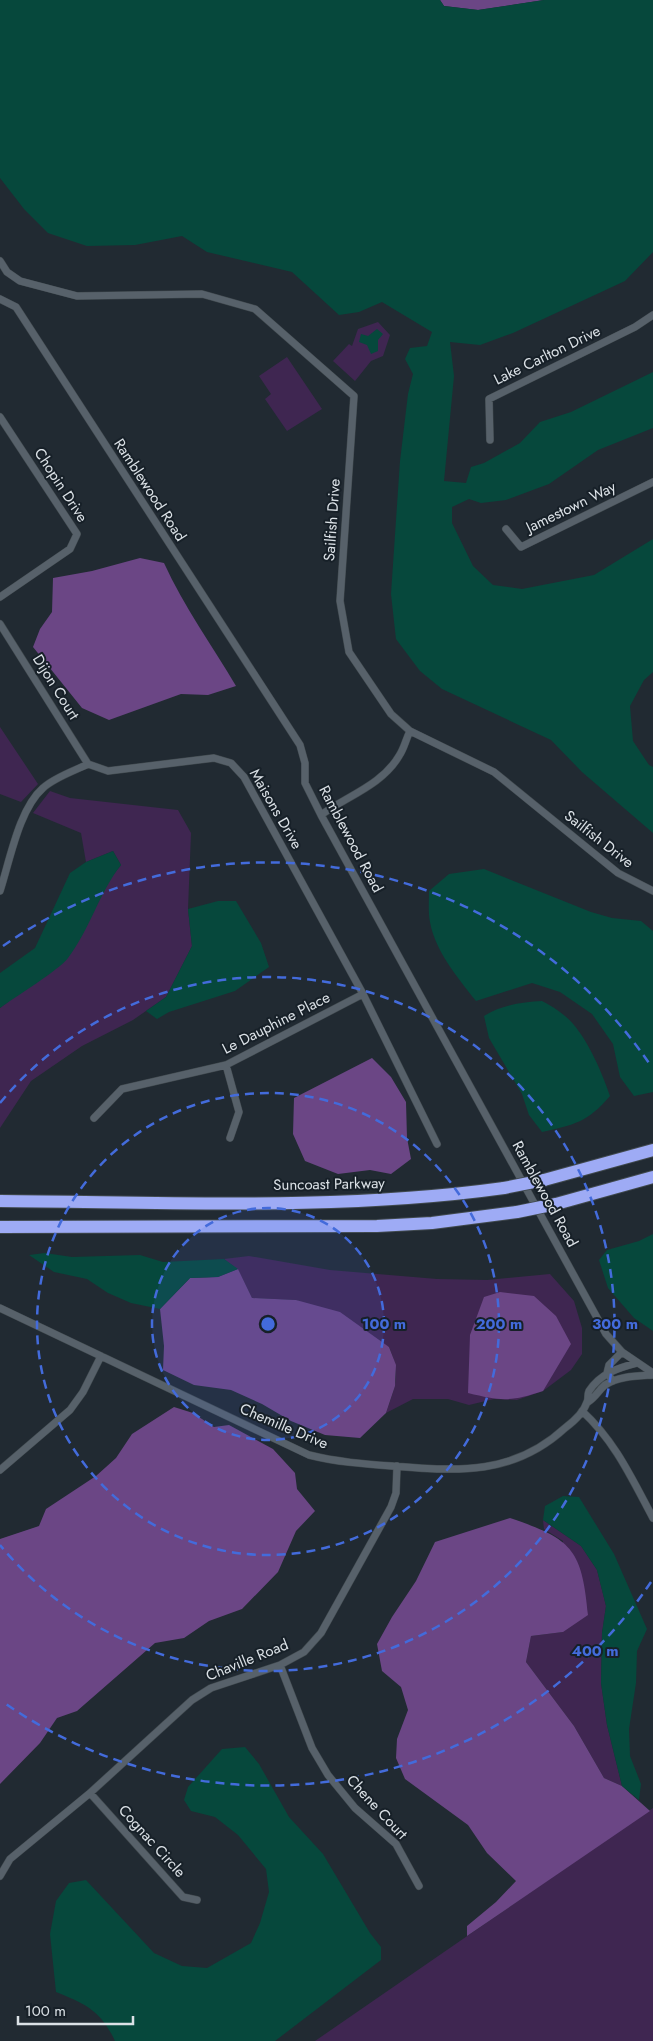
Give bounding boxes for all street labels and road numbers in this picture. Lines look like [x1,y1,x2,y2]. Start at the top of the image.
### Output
street label: Lake Carlton Drive [490,320,604,390]
street label: Ramblewood Road [108,434,192,546]
street label: Chopin Drive [29,444,93,527]
street label: Jamestown Way [521,476,620,539]
street label: Sailfish Drive [318,478,346,562]
street label: Dijon Court [27,650,85,724]
street label: Maisons Drive [244,765,308,853]
street label: Ramblewood Road [313,781,389,897]
street label: Sailfish Drive [560,805,639,873]
street label: Le Dauphine Place [218,986,334,1060]
street label: Ramblewood Road [507,1137,583,1251]
street label: Suncoast Parkway [273,1172,385,1196]
street label: Chemille Drive [236,1398,332,1455]
street label: Chaville Road [202,1633,292,1687]
street label: Chene Court [341,1770,413,1844]
street label: Cognac Circle [113,1800,191,1882]

